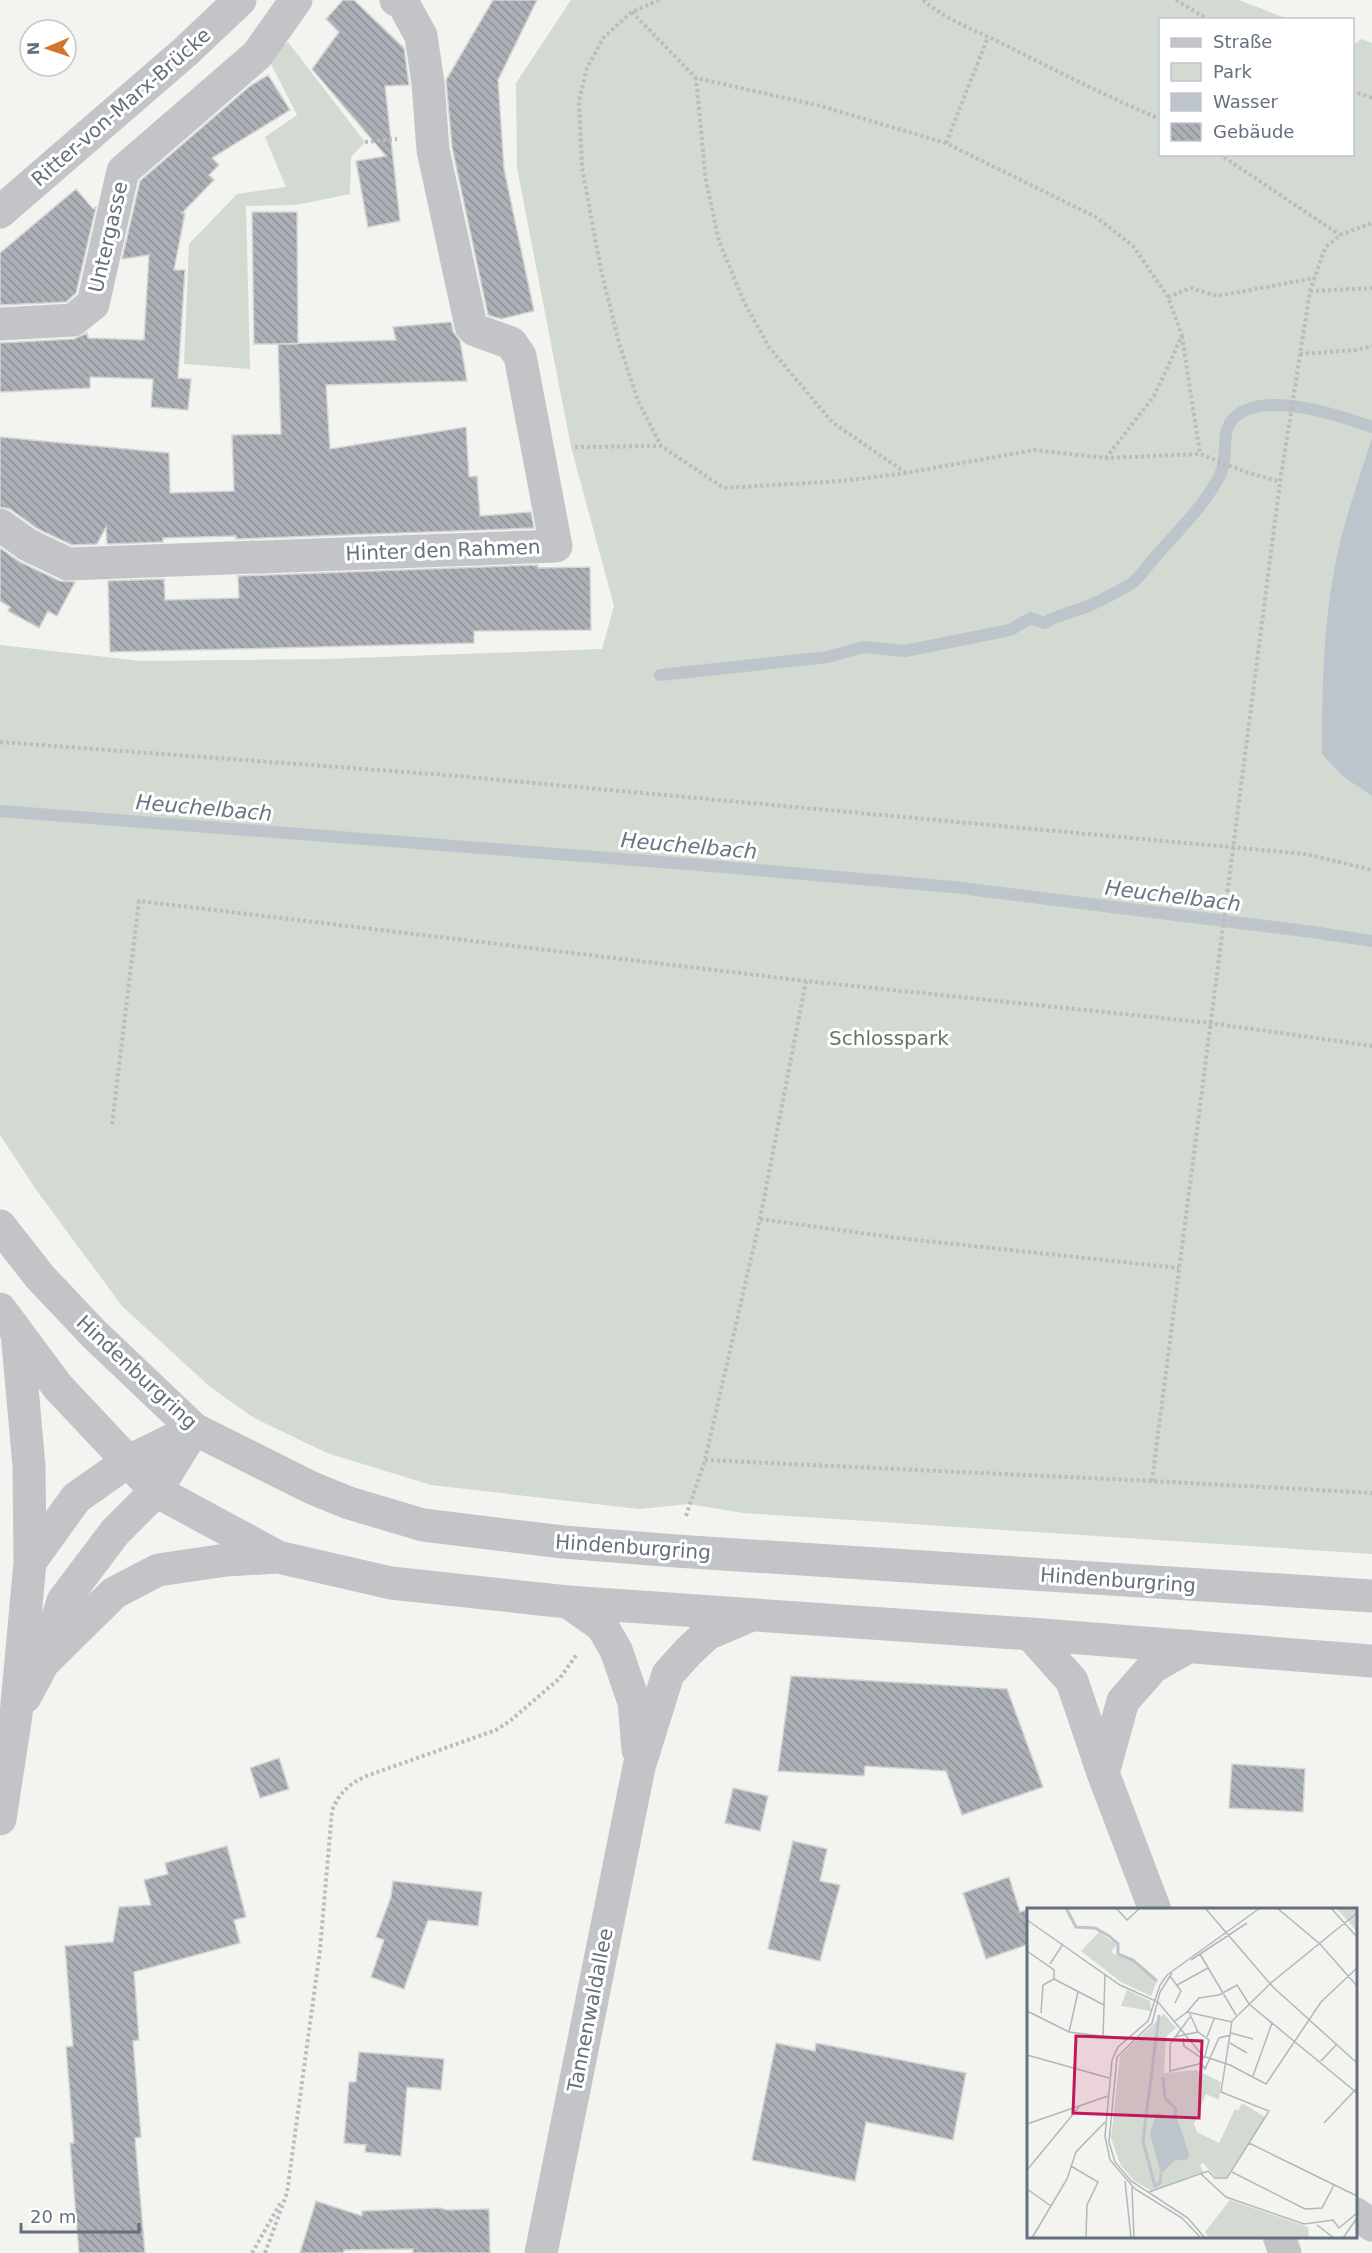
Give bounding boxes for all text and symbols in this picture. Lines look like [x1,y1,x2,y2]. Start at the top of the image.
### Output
north arrow [18,18,78,78]
legend [1159,18,1354,156]
street label: Ritter-von-Marx-Brücke [27,23,215,191]
text: Straße [1213,31,1272,52]
text: N [24,41,43,56]
text: Park [1213,61,1252,82]
text: Wasser [1213,91,1279,112]
text: Gebäude [1213,121,1294,142]
street label: Untergasse [84,179,132,295]
street label: Hinter den Rahmen [345,535,541,565]
water label: Heuchelbach [135,790,273,826]
water label: Heuchelbach [620,828,758,864]
water label: Heuchelbach [1104,876,1242,916]
park label: Schlosspark [829,1026,949,1050]
street label: Hindenburgring [72,1310,202,1434]
street label: Hindenburgring [554,1530,712,1564]
street label: Hindenburgring [1039,1563,1197,1597]
inset map [1027,1908,1357,2238]
street label: Tannenwaldallee [562,1926,618,2095]
scale bar [21,2196,140,2234]
text: 20 m [30,2206,76,2227]

